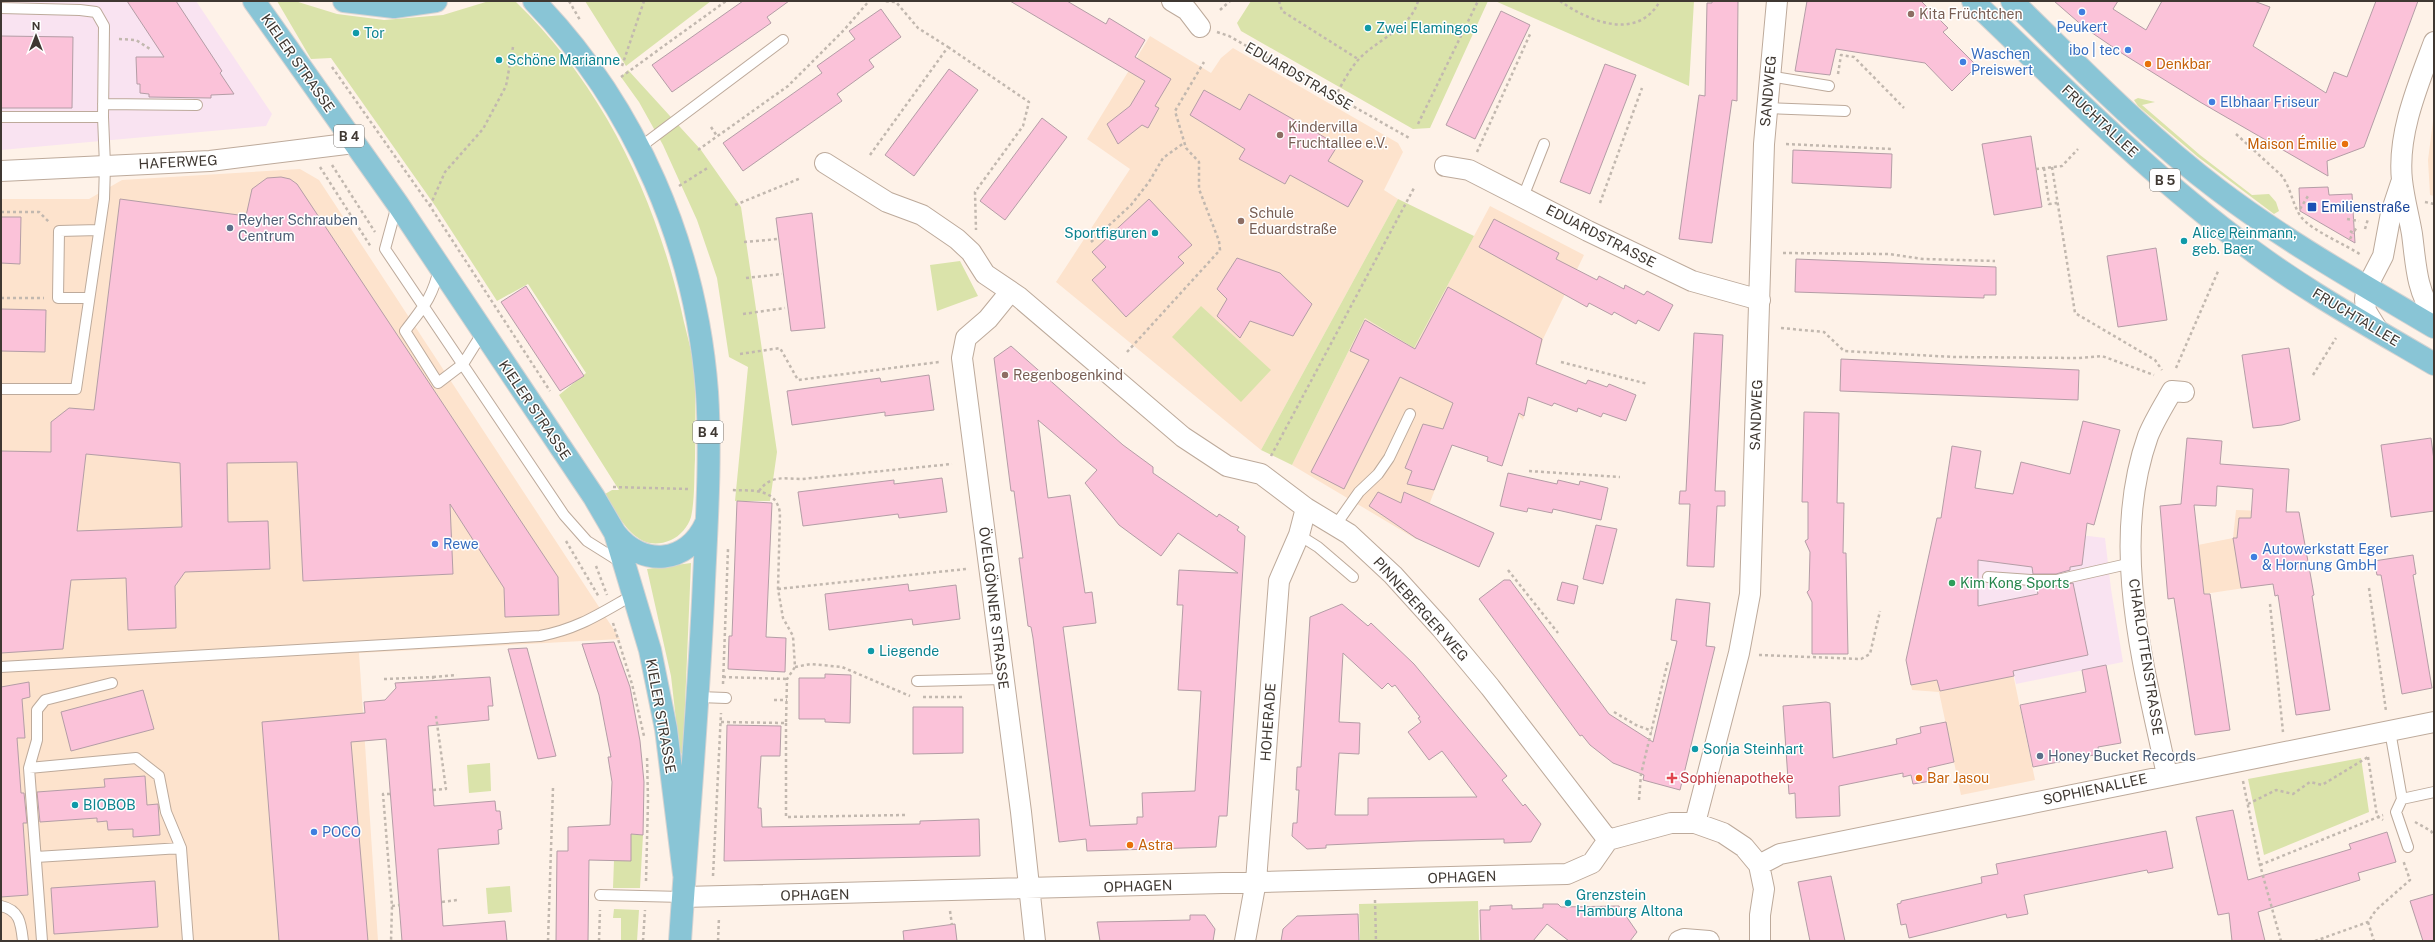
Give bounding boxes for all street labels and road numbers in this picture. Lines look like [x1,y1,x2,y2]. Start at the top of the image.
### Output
street label: KIELER STRASSE [258,11,338,115]
street label: EDUARDSTRASSE [1243,39,1355,113]
street label: SANDWEG [1757,55,1779,127]
street label: FRUCHTALLEE [2059,82,2141,160]
road number: B 4 [334,125,364,147]
street label: HAFERWEG [138,152,218,172]
road number: B 5 [2150,169,2180,191]
street label: EDUARDSTRASSE [1543,201,1659,271]
street label: FRUCHTALLEE [2310,285,2402,349]
street label: KIELER STRASSE [496,357,574,463]
street label: SANDWEG [1747,379,1765,451]
road number: B 4 [693,421,723,443]
street label: ÖVELGÖNNER STRASSE [976,526,1014,690]
street label: PINNEBERGER WEG [1370,554,1472,664]
street label: CHARLOTTENSTRASSE [2126,577,2166,737]
street label: KIELER STRASSE [643,657,679,775]
street label: HOHERADE [1257,682,1279,762]
street label: SOPHIENALLEE [2042,770,2148,808]
street label: OPHAGEN [1427,868,1497,886]
street label: OPHAGEN [1103,877,1173,895]
street label: OPHAGEN [780,886,850,904]

